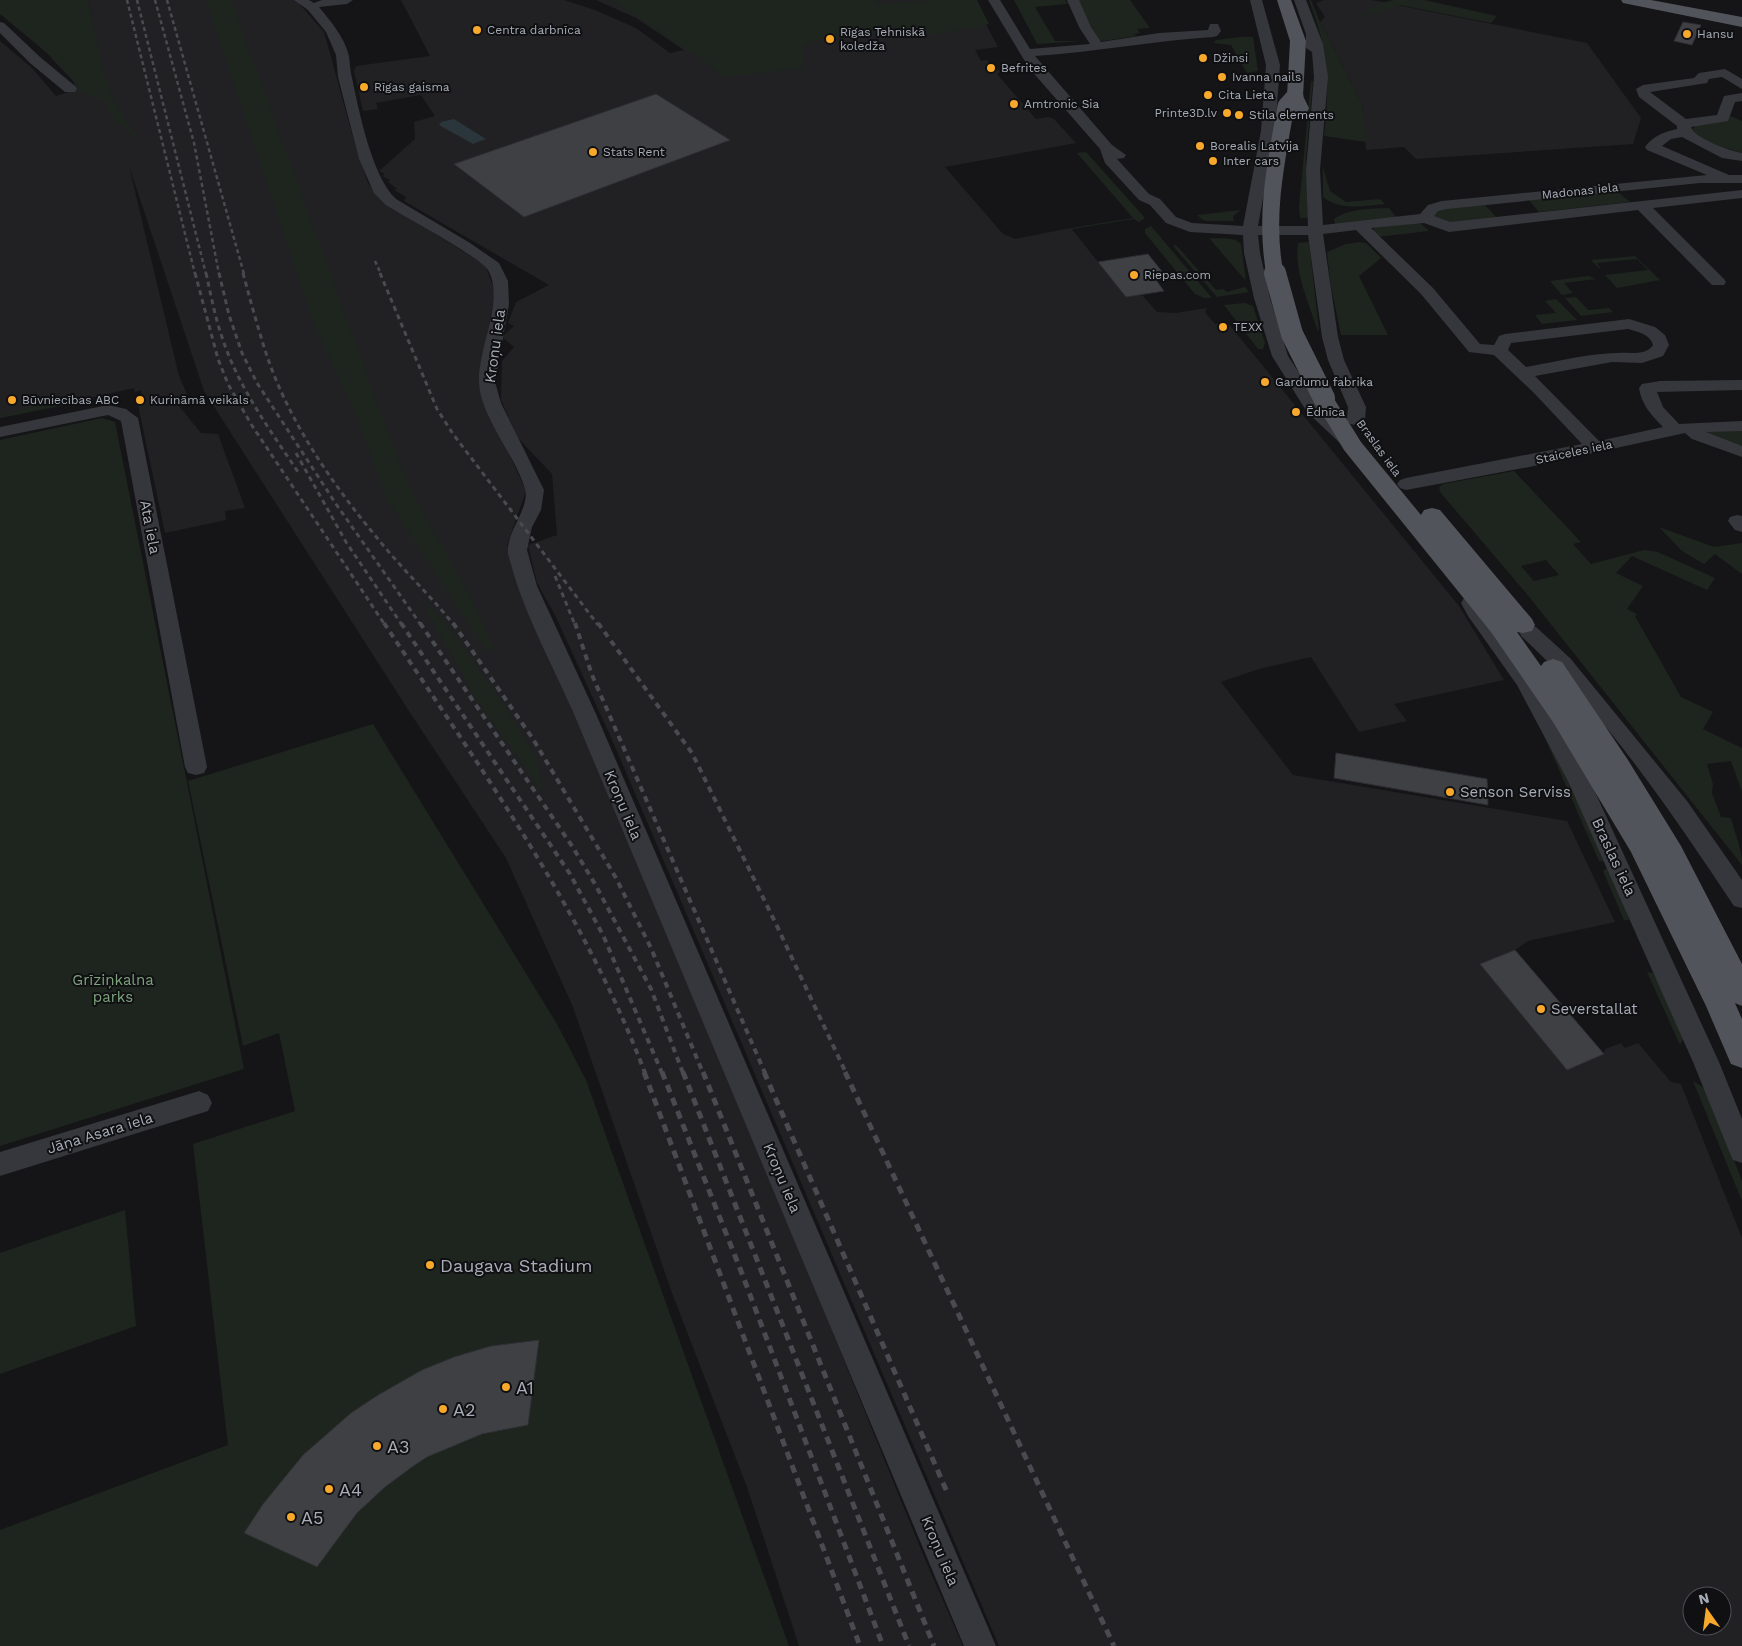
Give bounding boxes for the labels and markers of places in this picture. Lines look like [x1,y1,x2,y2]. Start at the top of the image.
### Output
place label: Centra darbnīca [487,23,581,37]
marker: Centra darbnīca [471,24,483,36]
place label: Rīgas Tehniskā koledža [840,25,925,53]
place label: Hansu [1697,27,1734,41]
marker: Hansu [1681,28,1693,40]
marker: Rīgas Tehniskā koledža [824,33,836,45]
place label: Džinsi [1213,51,1248,65]
marker: Džinsi [1197,52,1209,64]
place label: Befrites [1001,61,1047,75]
marker: Befrites [985,62,997,74]
place label: Ivanna nails [1232,70,1301,84]
marker: Ivanna nails [1216,71,1228,83]
place label: Rīgas gaisma [374,80,450,94]
marker: Rīgas gaisma [358,81,370,93]
place label: Cita Lieta [1218,88,1274,102]
marker: Cita Lieta [1202,89,1214,101]
place label: Amtronic Sia [1024,97,1099,111]
marker: Amtronic Sia [1008,98,1020,110]
place label: Printe3D.lv [1154,106,1218,120]
marker: Printe3D.lv [1221,107,1233,119]
place label: Stila elements [1249,108,1334,122]
marker: Stila elements [1233,109,1245,121]
place label: Borealis Latvija [1210,139,1299,153]
marker: Borealis Latvija [1194,140,1206,152]
place label: Stats Rent [603,145,665,159]
marker: Stats Rent [587,146,599,158]
place label: Inter cars [1223,154,1279,168]
marker: Inter cars [1207,155,1219,167]
place label: Riepas.com [1144,268,1211,282]
marker: Riepas.com [1128,269,1140,281]
place label: TEXX [1233,320,1262,334]
marker: TEXX [1217,321,1229,333]
place label: Gardumu fabrika [1275,375,1373,389]
marker: Gardumu fabrika [1259,376,1271,388]
place label: Būvniecības ABC [22,393,119,407]
place label: Kurināmā veikals [150,393,249,407]
marker: Būvniecības ABC [6,394,18,406]
marker: Kurināmā veikals [134,394,146,406]
place label: Ēdnīca [1306,405,1345,419]
marker: Ēdnīca [1290,406,1302,418]
place label: Senson Serviss [1460,783,1571,801]
marker: Senson Serviss [1444,786,1456,798]
place label: Severstallat [1551,1000,1638,1018]
marker: Severstallat [1535,1003,1547,1015]
place label: Daugava Stadium [440,1255,592,1276]
marker: Daugava Stadium [424,1259,436,1271]
place label: A1 [516,1377,534,1398]
marker: A1 [500,1381,512,1393]
place label: A2 [453,1399,475,1420]
marker: A2 [437,1403,449,1415]
place label: A3 [387,1436,409,1457]
marker: A3 [371,1440,383,1452]
place label: A4 [339,1479,362,1500]
marker: A4 [323,1483,335,1495]
place label: A5 [301,1507,323,1528]
marker: A5 [285,1511,297,1523]

